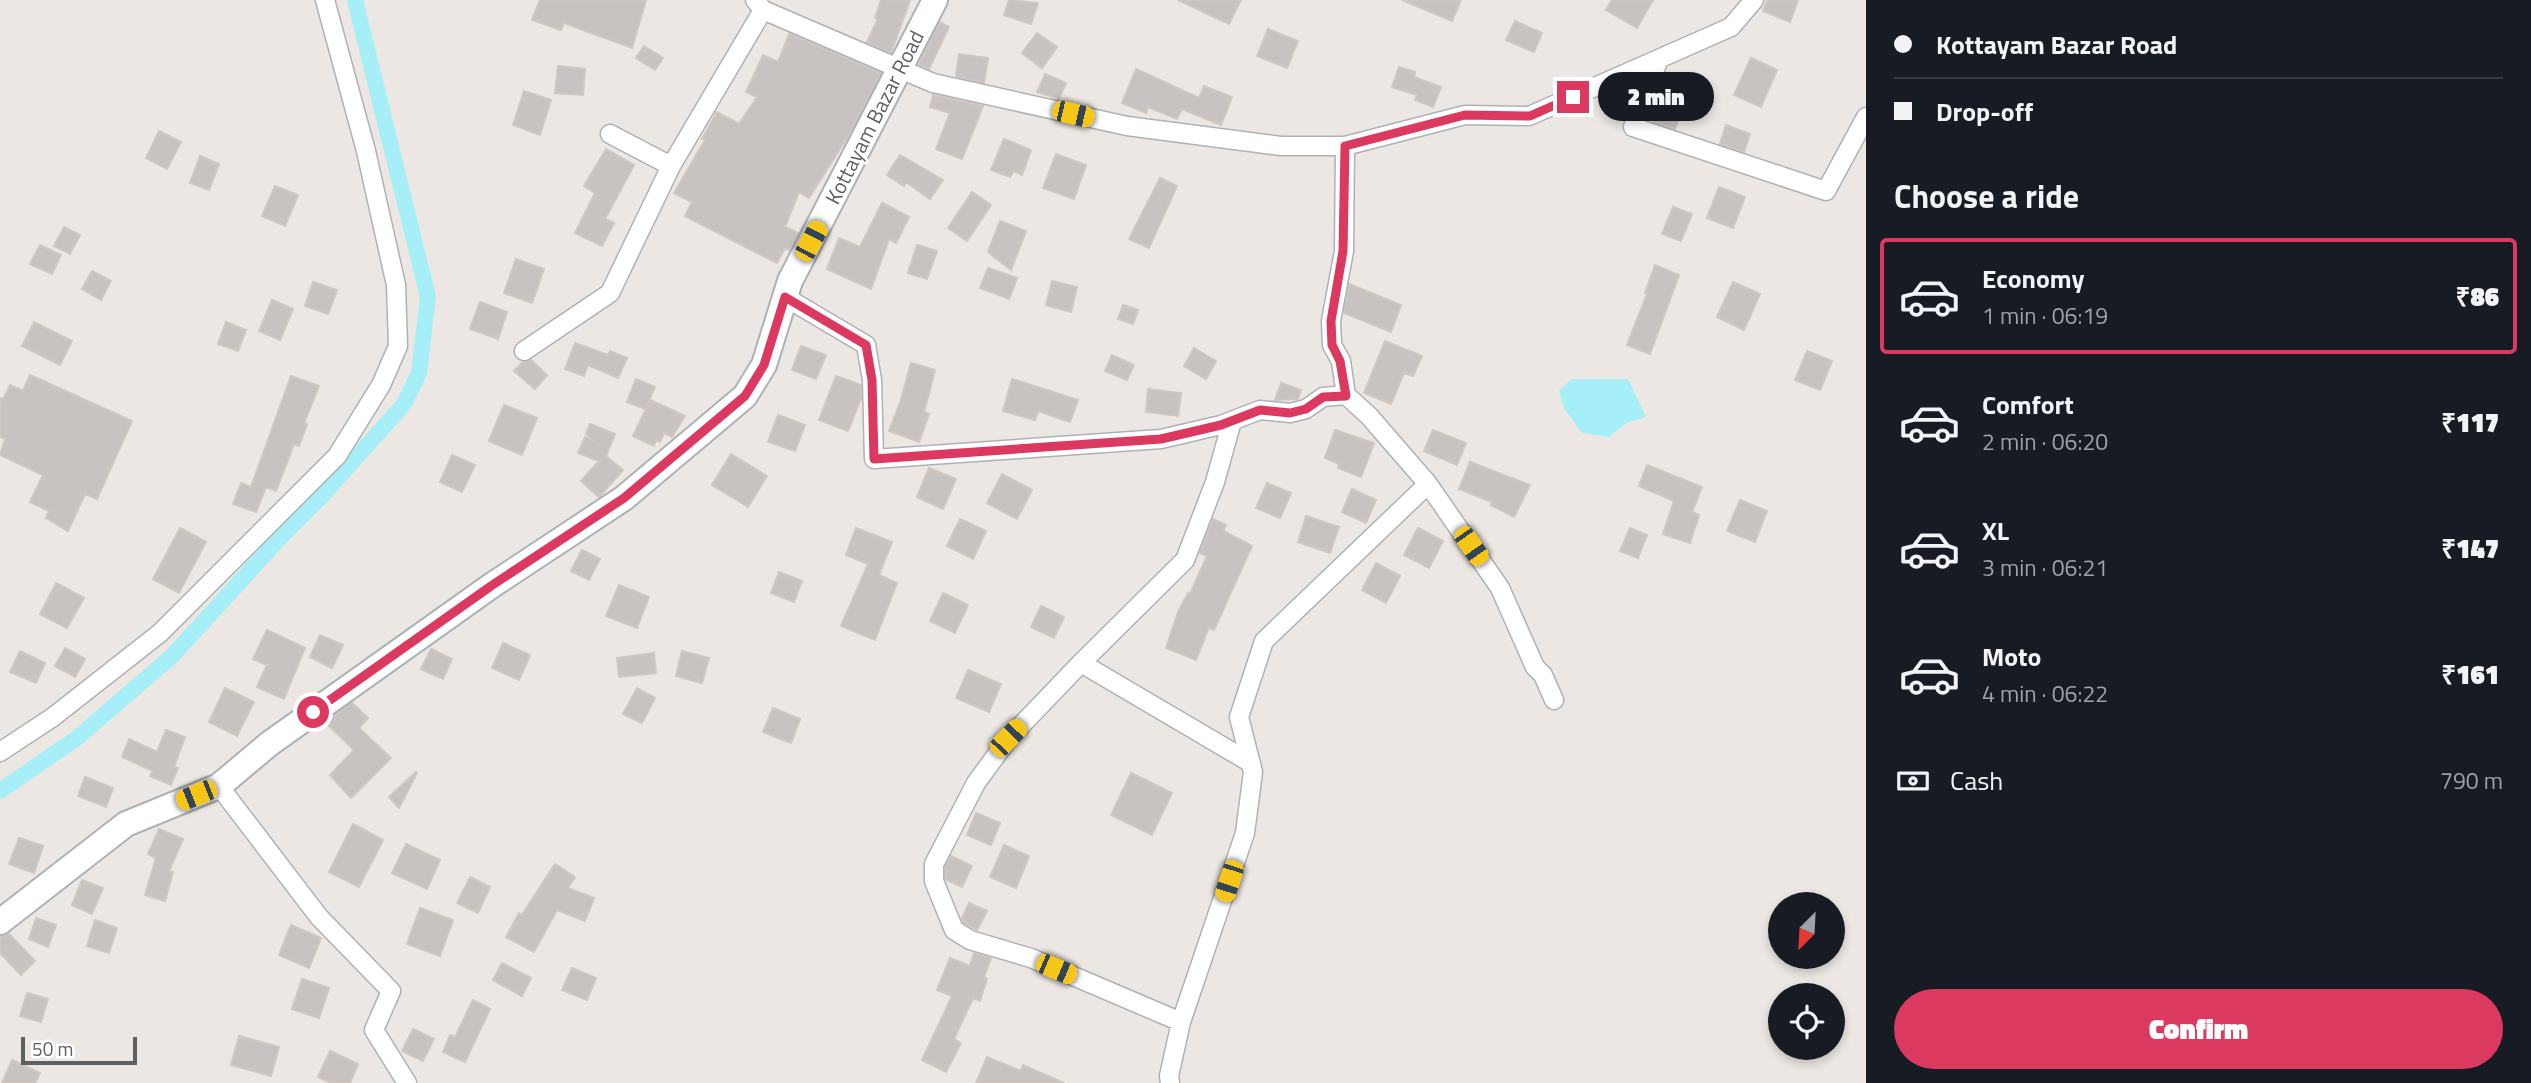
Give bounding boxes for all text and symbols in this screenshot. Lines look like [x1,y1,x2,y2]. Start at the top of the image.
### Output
street label: Kottayam Bazar Road [816,24,932,210]
text: Kottayam Bazar Road [1936,25,2177,64]
callout: 2 min [1598,72,1713,122]
text: 2 min [1627,79,1685,114]
route end [1557,81,1589,113]
text: Drop-off [1936,92,2033,131]
car [1051,99,1096,129]
text: Choose a ride [1894,172,2079,220]
car [792,218,831,264]
text: Economy [1982,259,2084,298]
icon: car [1898,265,1961,328]
text: ₹86 [2456,277,2499,316]
text: 1 min · 06:19 [1982,298,2108,333]
text: Comfort [1982,385,2074,424]
icon: car [1898,391,1961,454]
text: ₹117 [2441,403,2499,442]
text: 2 min · 06:20 [1982,424,2108,459]
text: XL [1982,511,2009,550]
icon: car [1898,517,1961,580]
car [1451,523,1492,569]
text: ₹147 [2441,529,2499,568]
text: 3 min · 06:21 [1982,550,2108,585]
text: Moto [1982,637,2041,676]
icon: car [1898,643,1961,706]
text: ₹161 [2441,655,2499,694]
text: 4 min · 06:22 [1982,676,2108,711]
route start [297,696,329,728]
car [986,716,1031,760]
text: Cash [1950,761,2003,800]
icon: cash [1894,762,1932,800]
text: 790 m [2440,763,2503,798]
car [173,777,220,813]
car [1213,858,1246,904]
north arrow [1768,892,1844,970]
map controls [1768,892,1845,1060]
car [1033,951,1080,987]
button: locate [1768,983,1845,1060]
button: Confirm [1894,989,2503,1069]
scale bar [21,1034,136,1066]
text: 50 m [32,1034,73,1063]

